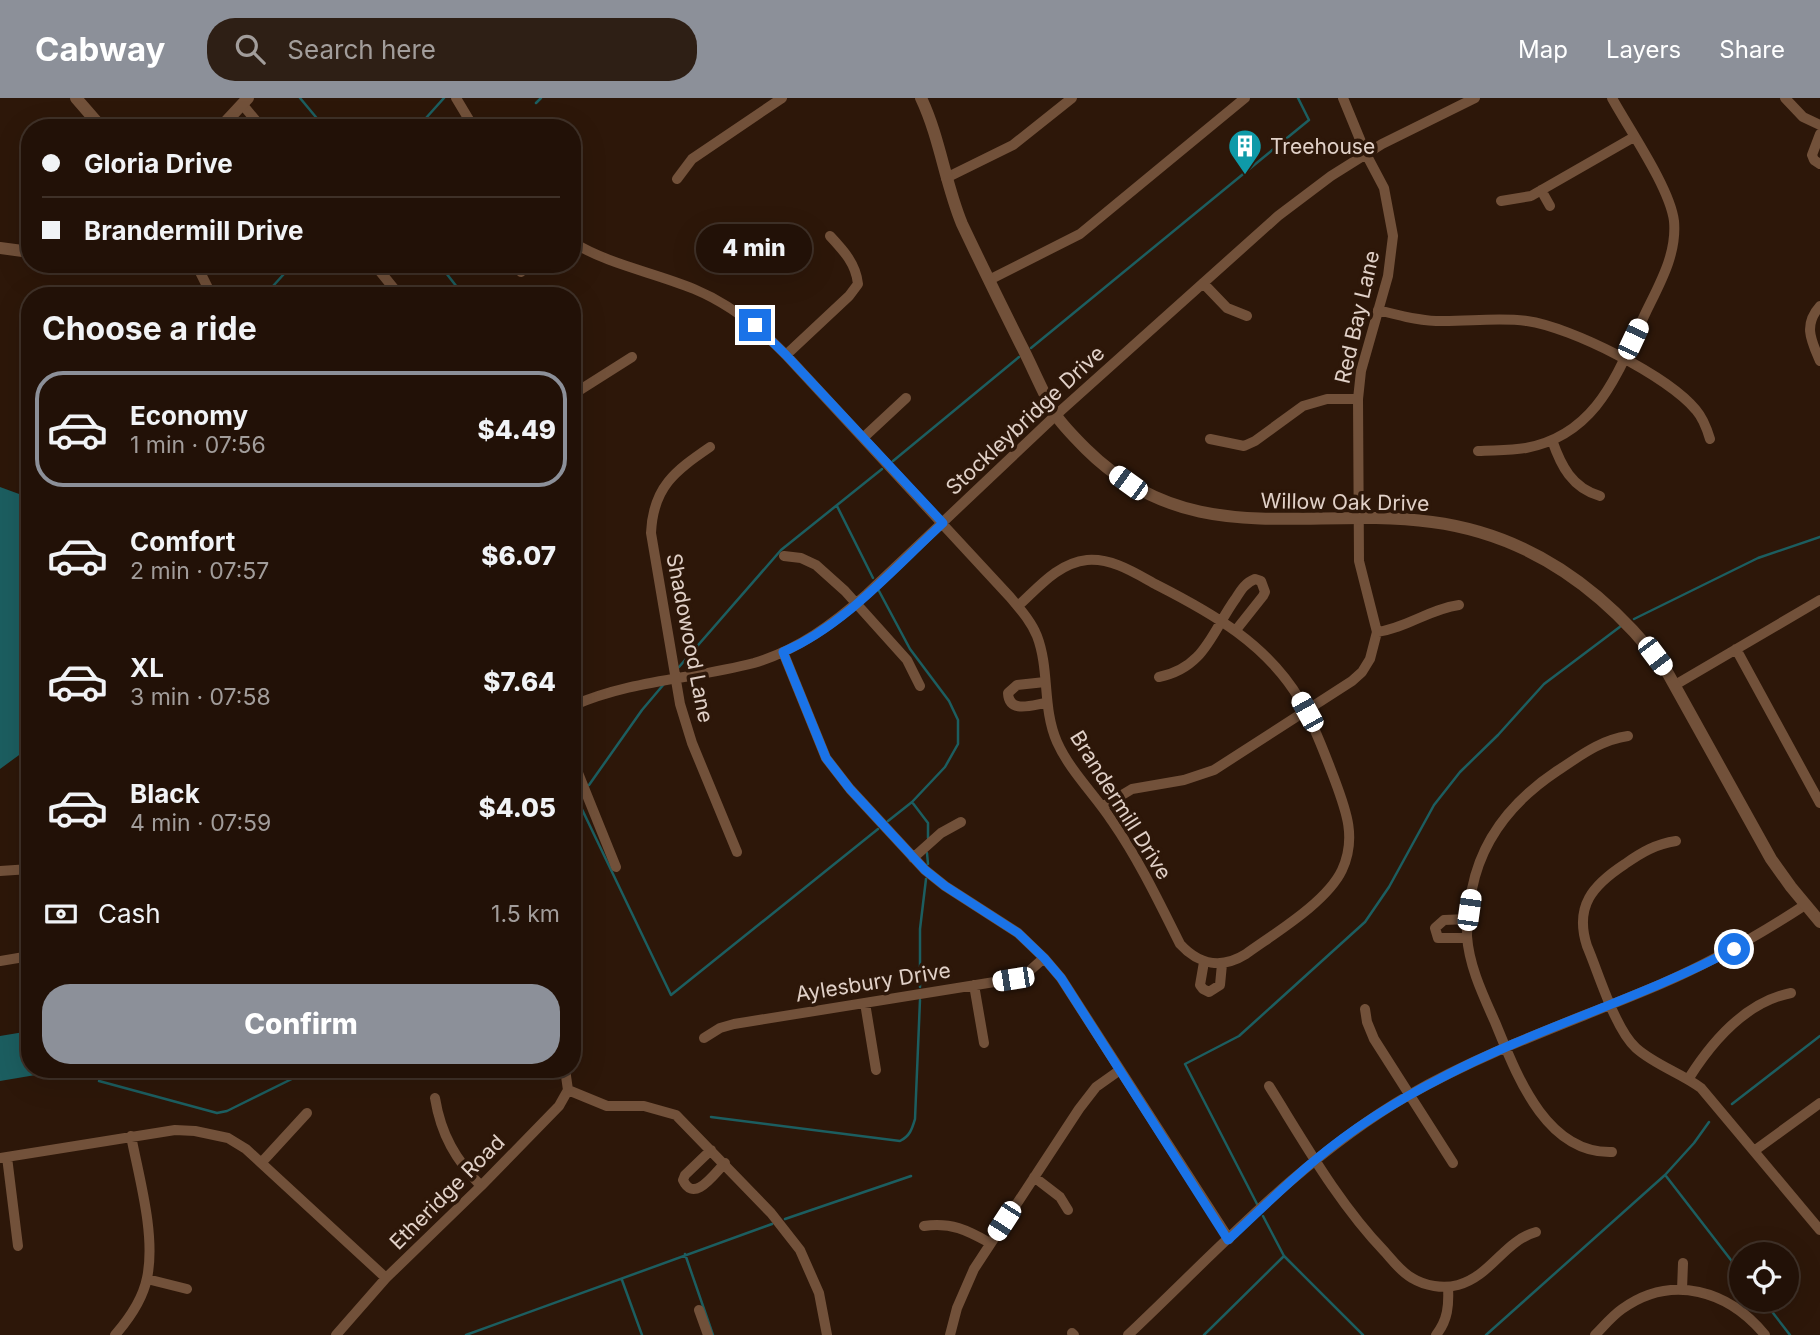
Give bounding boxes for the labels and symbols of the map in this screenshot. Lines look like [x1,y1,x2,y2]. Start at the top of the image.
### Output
building icon: Treehouse [1226,127,1264,176]
place label: Treehouse [1270,134,1375,159]
callout: 4 min [697,224,813,272]
street label: Red Bay Lane [1330,248,1384,386]
route end [739,309,771,341]
car [1615,316,1652,362]
street label: Stockleybridge Drive [941,340,1109,500]
car [1105,462,1152,504]
street label: Willow Oak Drive [1260,488,1430,516]
street label: Shadowood Lane [661,551,719,725]
car [1634,633,1677,679]
car [1288,689,1327,735]
street label: Brandermill Drive [1065,726,1177,884]
car [1456,888,1483,932]
route start [1718,933,1750,965]
street label: Aylesbury Drive [794,957,952,1007]
car [991,965,1036,993]
street label: Etheridge Road [384,1129,510,1255]
car [984,1198,1025,1244]

